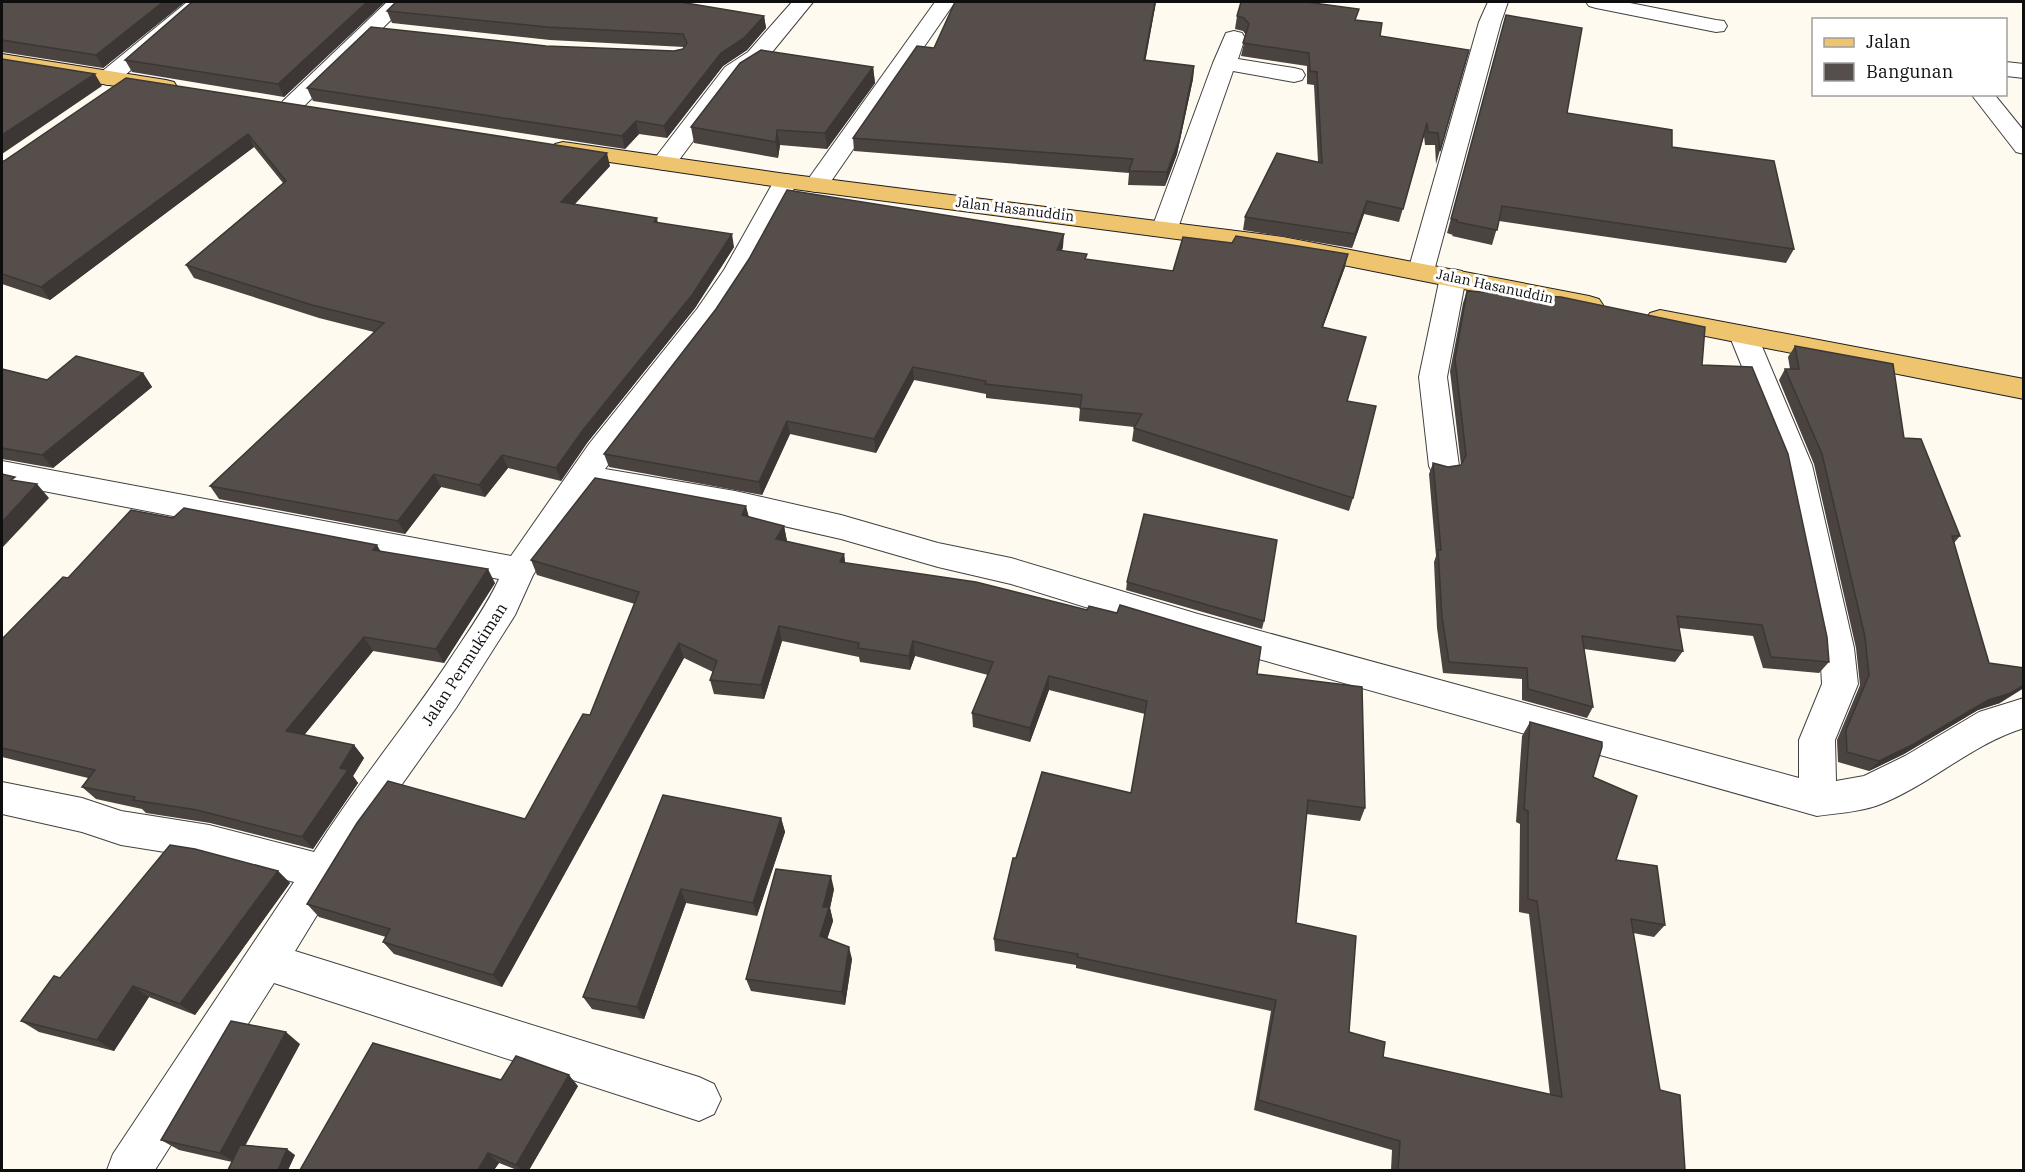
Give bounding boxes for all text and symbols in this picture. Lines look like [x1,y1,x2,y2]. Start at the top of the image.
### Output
legend [1812,18,2007,96]
text: Jalan [1866,30,1911,53]
text: Bangunan [1866,60,1953,83]
street label: Jalan Hasanuddin [955,193,1075,225]
street label: Jalan Hasanuddin [1435,265,1555,307]
street label: Jalan Permukiman [417,599,511,729]

